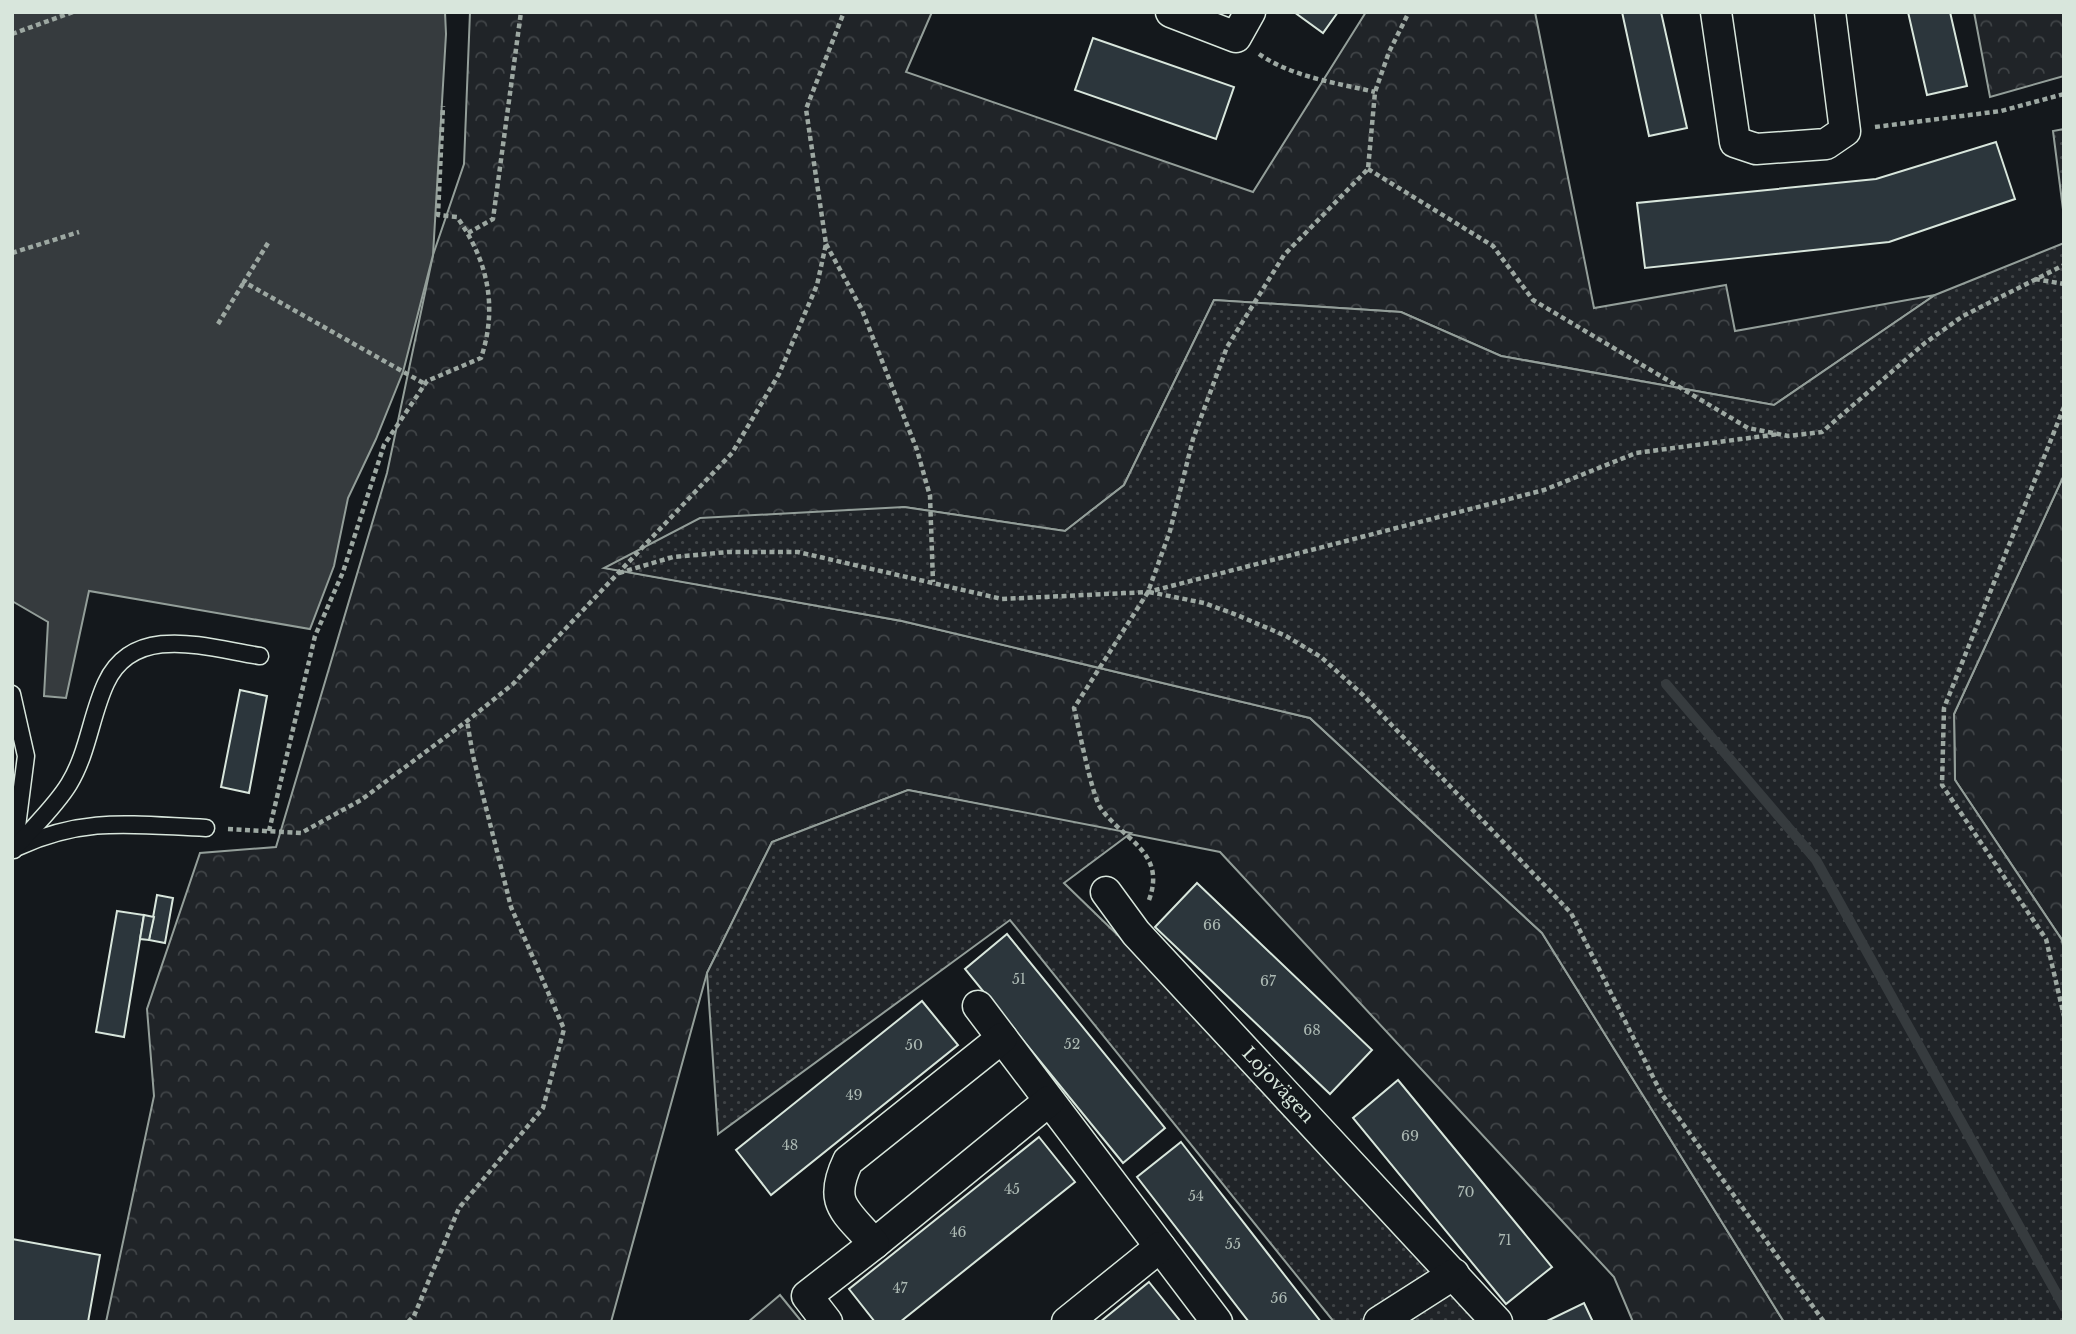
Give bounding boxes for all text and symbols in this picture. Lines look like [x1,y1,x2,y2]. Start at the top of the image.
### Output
house number: 66 [1203,916,1221,934]
house number: 51 [1012,970,1026,988]
house number: 67 [1260,972,1277,990]
house number: 68 [1303,1021,1321,1039]
house number: 52 [1064,1035,1080,1053]
house number: 50 [905,1036,923,1054]
street label: Lojovägen [1237,1042,1319,1128]
house number: 49 [845,1086,863,1104]
house number: 69 [1401,1127,1419,1145]
house number: 48 [782,1136,798,1154]
house number: 45 [1004,1180,1020,1198]
house number: 70 [1457,1183,1475,1201]
house number: 54 [1188,1187,1204,1205]
house number: 46 [949,1223,967,1241]
house number: 71 [1498,1231,1512,1249]
house number: 55 [1225,1235,1241,1253]
house number: 47 [892,1279,909,1297]
house number: 56 [1271,1289,1287,1307]

